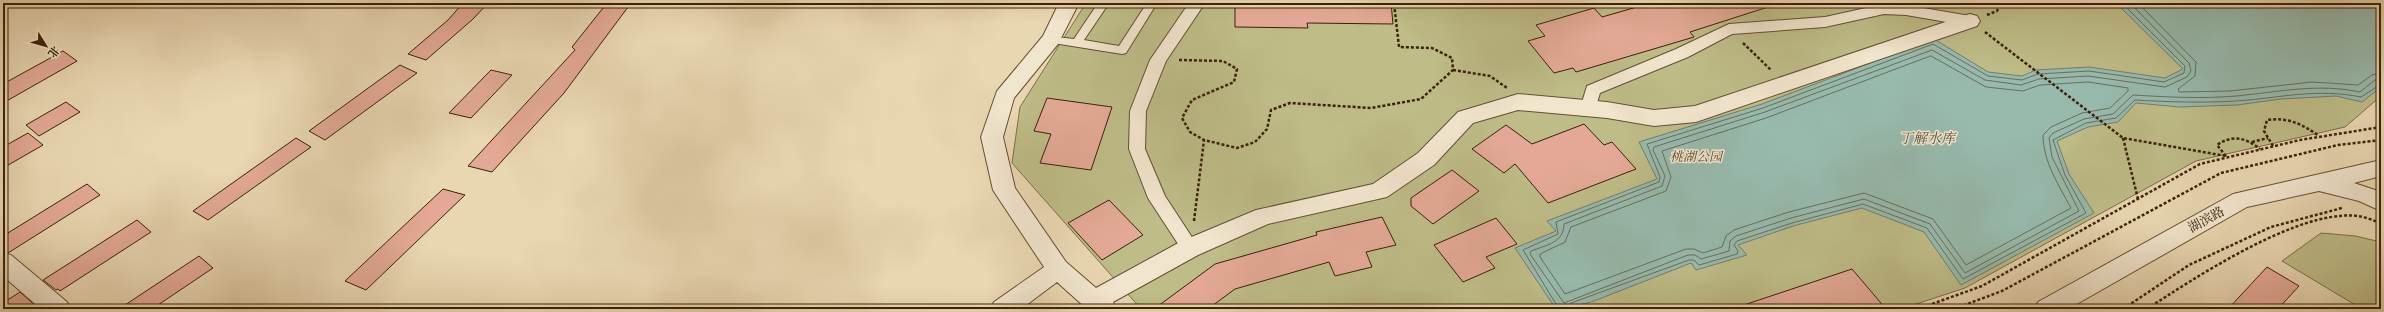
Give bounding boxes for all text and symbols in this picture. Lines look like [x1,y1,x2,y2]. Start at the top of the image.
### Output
north arrow [26,26,66,66]
text: 北 [45,43,63,61]
water label: 丁解水库 [1899,129,1957,147]
park label: 桃湖公园 [1670,148,1724,164]
street label: 湖滨路 [2185,203,2227,235]

